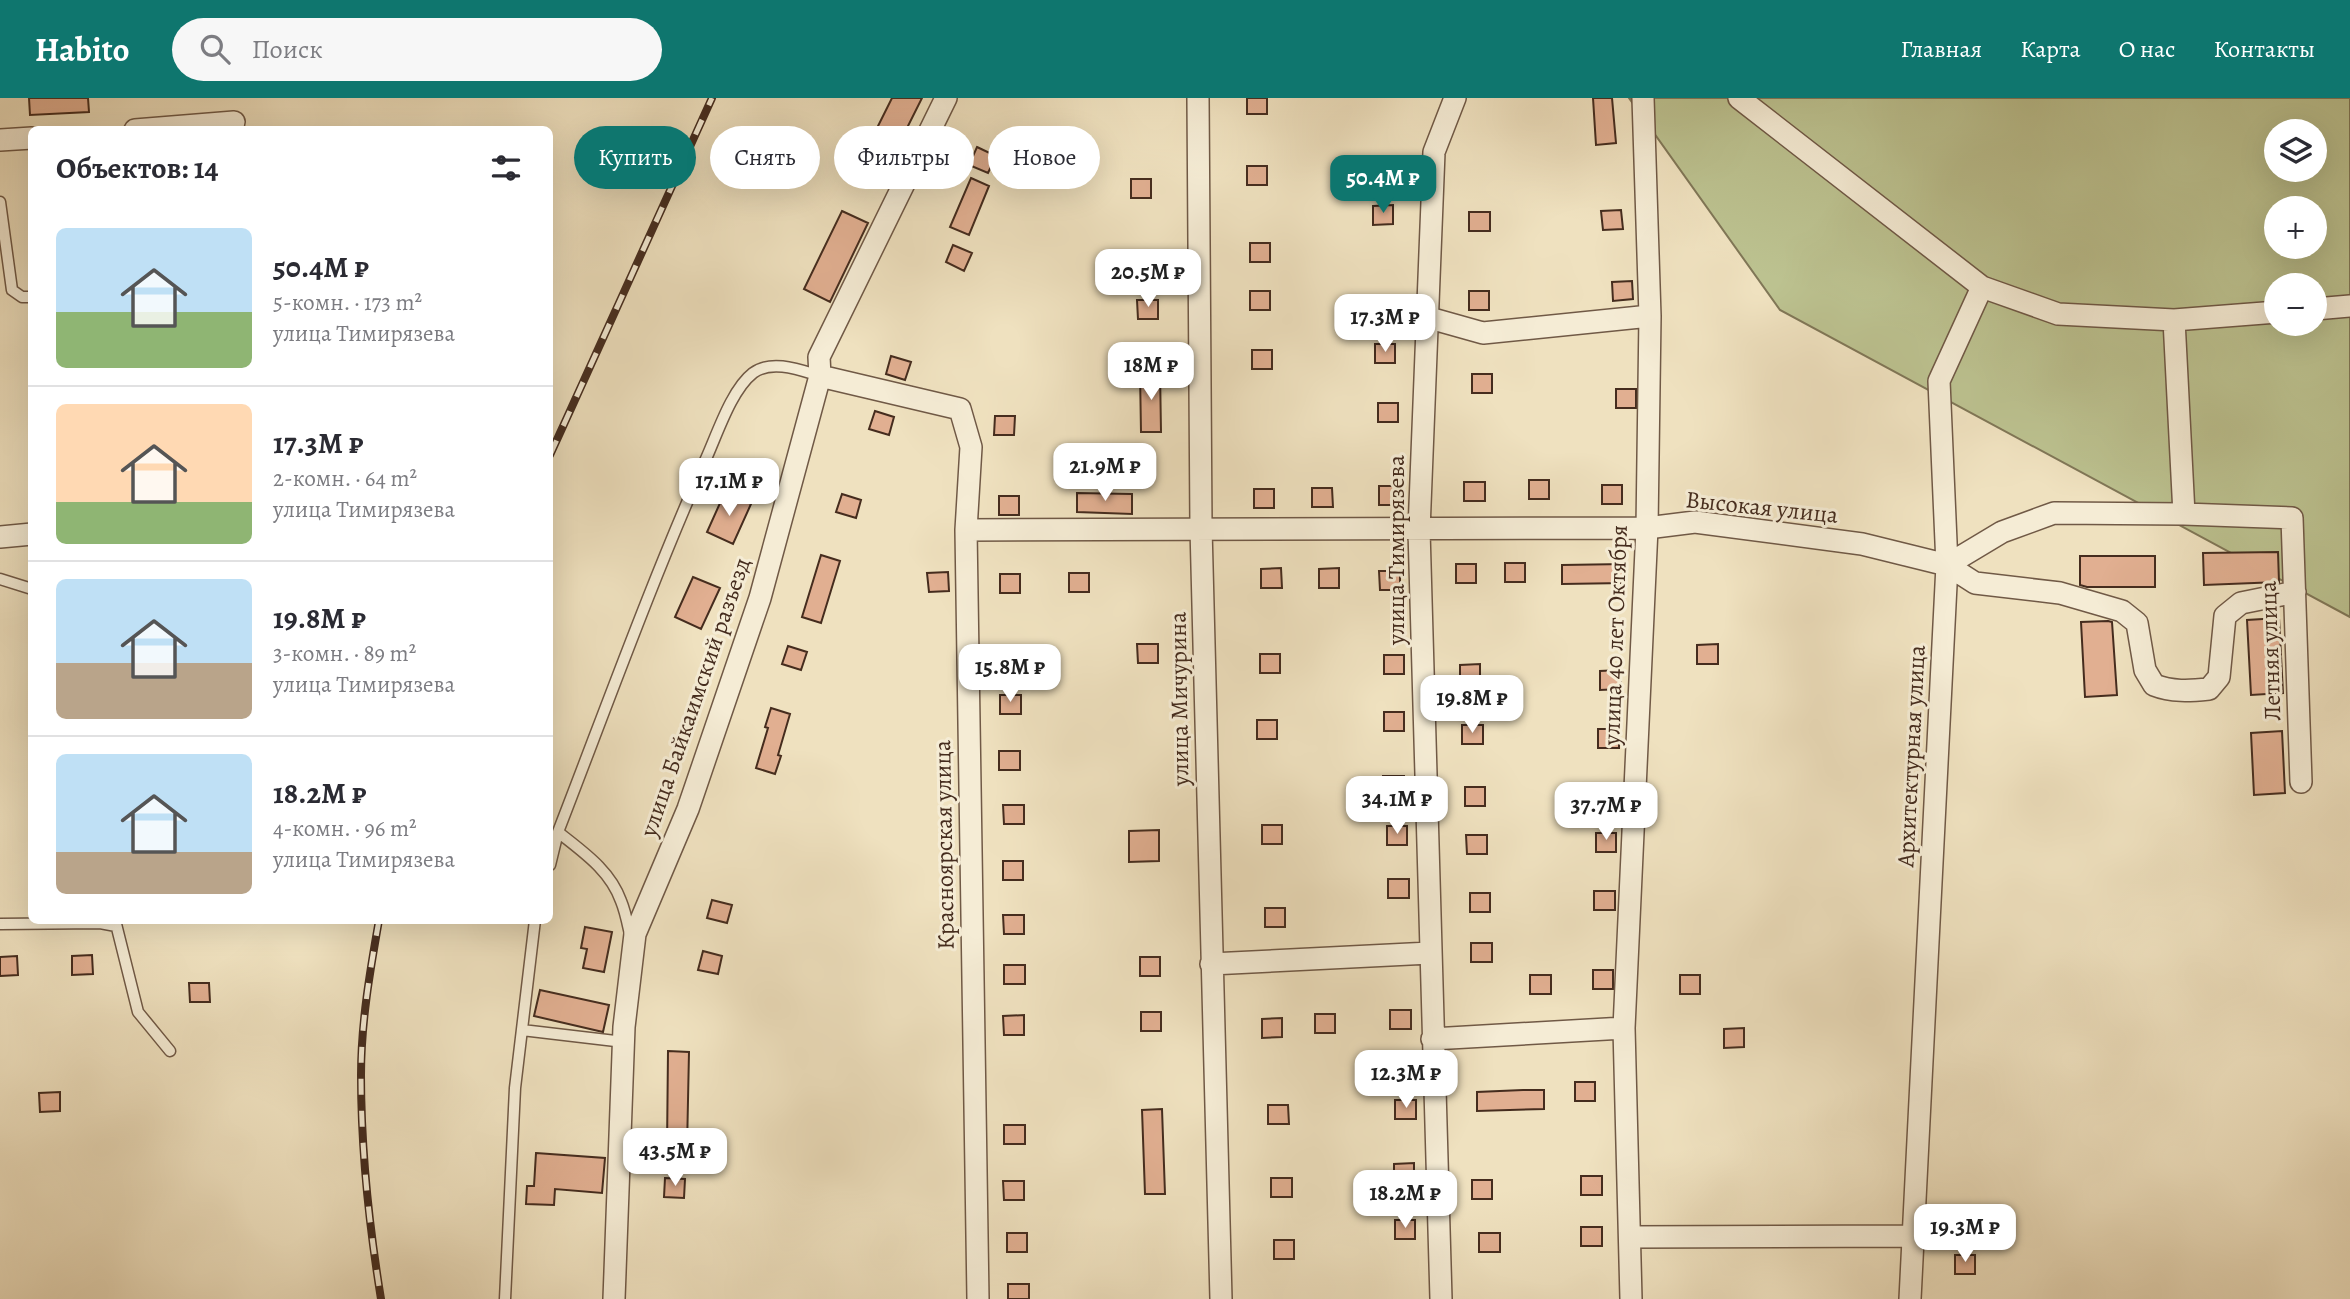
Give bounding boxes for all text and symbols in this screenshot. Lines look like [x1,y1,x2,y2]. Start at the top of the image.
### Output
search box [172,18,662,81]
text: Habito [35,27,130,72]
icon: search [196,30,234,68]
text: Поиск [252,32,323,67]
text: Главная [1901,33,1982,65]
text: Карта [2020,33,2081,65]
text: О нас [2119,33,2175,65]
text: Контакты [2213,33,2315,65]
map controls [2264,119,2327,336]
button: layers [2264,119,2327,182]
chip: Купить [574,126,696,189]
chip: Снять [710,126,820,189]
chip: Фильтры [834,126,974,189]
chip: Новое [988,126,1100,189]
text: Объектов: 14 [56,148,218,188]
icon: filters [487,149,525,187]
pin: 50.4M ₽ [1318,156,1448,215]
text: 50.4M ₽ [1346,162,1420,193]
button: + [2264,196,2327,259]
text: 50.4M ₽ [273,247,369,287]
pin: 20.5M ₽ [1083,250,1213,309]
icon: home [112,256,196,340]
text: 20.5M ₽ [1111,256,1185,287]
button: − [2264,273,2327,336]
text: 5-комн. · 173 m² [273,287,422,318]
pin: 17.3M ₽ [1320,294,1450,354]
text: 17.3M ₽ [1350,301,1420,332]
text: улица Тимирязева [273,318,455,349]
pin: 18M ₽ [1102,342,1200,402]
text: 18M ₽ [1124,349,1178,380]
text: 17.3M ₽ [273,423,363,463]
icon: home [112,432,196,516]
pin: 21.9M ₽ [1040,444,1170,503]
text: 21.9M ₽ [1069,450,1141,481]
street label: улица Тимирязева [1380,455,1412,646]
pin: 17.1M ₽ [664,458,794,518]
text: 2-комн. · 64 m² [273,463,417,494]
text: 17.1M ₽ [695,465,763,496]
street label: Высокая улица [1684,483,1840,531]
text: улица Тимирязева [273,494,455,525]
street label: улица 40 лет Октября [1595,524,1635,747]
street label: улица Байкаимский разъезд [632,553,758,842]
street label: Летняя улица [2252,581,2288,721]
text: 19.8M ₽ [273,598,366,638]
icon: home [112,607,196,691]
street label: улица Мичурина [1161,612,1197,787]
text: 3-комн. · 89 m² [273,638,416,669]
pin: 15.8M ₽ [945,644,1075,704]
street label: Архитектурная улица [1889,644,1933,869]
text: 15.8M ₽ [975,651,1045,682]
text: улица Тимирязева [273,669,455,700]
pin: 19.8M ₽ [1407,676,1537,735]
text: 19.8M ₽ [1436,682,1508,713]
street label: Красноярская улица [926,740,962,950]
text: 18.2M ₽ [273,773,367,813]
pin: 34.1M ₽ [1332,776,1462,836]
icon: home [112,782,196,866]
pin: 37.7M ₽ [1541,782,1671,842]
text: 34.1M ₽ [1362,783,1432,814]
text: 37.7M ₽ [1571,789,1641,820]
text: 4-комн. · 96 m² [273,813,417,844]
text: улица Тимирязева [273,844,455,875]
pin: 12.3M ₽ [1341,1051,1471,1110]
text: 12.3M ₽ [1371,1057,1441,1088]
pin: 43.5M ₽ [610,1128,740,1188]
text: 43.5M ₽ [639,1135,711,1166]
pin: 18.2M ₽ [1340,1170,1470,1230]
text: 18.2M ₽ [1369,1177,1441,1208]
pin: 19.3M ₽ [1900,1204,2030,1264]
text: 19.3M ₽ [1930,1211,2000,1242]

